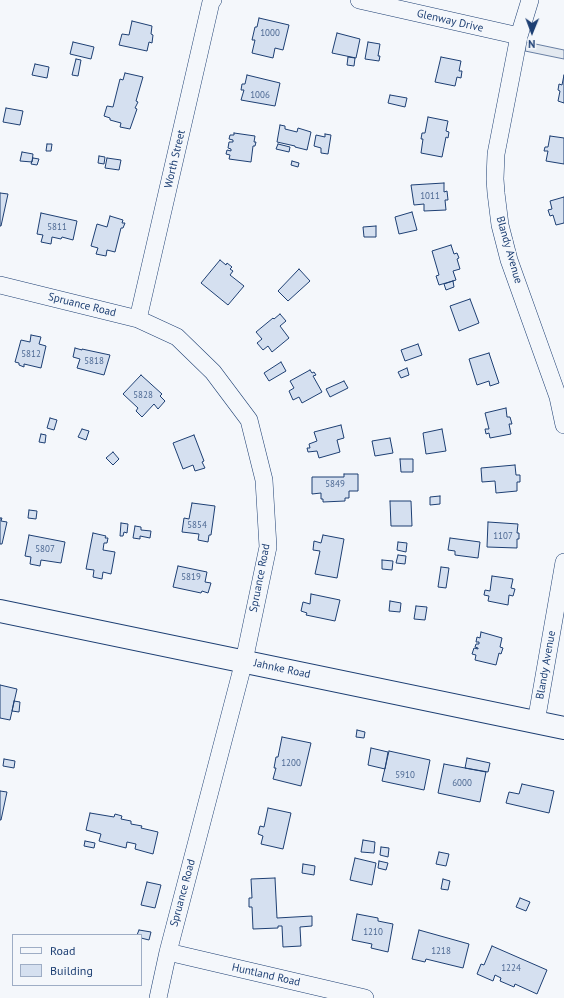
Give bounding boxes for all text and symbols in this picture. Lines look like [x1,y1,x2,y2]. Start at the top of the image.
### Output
street label: Glenway Drive [415,7,485,35]
north arrow [512,12,552,52]
house number: 1000 [260,28,280,38]
text: N [528,37,536,51]
house number: 1006 [250,90,270,100]
street label: Worth Street [162,129,188,189]
house number: 1011 [420,191,440,201]
street label: Blandy Avenue [493,215,525,285]
house number: 5811 [47,222,67,232]
street label: Spruance Road [47,290,117,320]
house number: 5812 [21,349,41,359]
house number: 5818 [84,356,104,366]
house number: 5828 [133,390,153,400]
house number: 5849 [325,479,345,489]
house number: 5854 [187,520,207,530]
house number: 1107 [493,531,513,541]
street label: Spruance Road [247,543,273,613]
house number: 5807 [35,544,55,554]
house number: 5819 [181,572,201,582]
street label: Blandy Avenue [533,630,559,700]
street label: Jahnke Road [252,657,312,681]
house number: 1200 [281,758,301,768]
house number: 5910 [395,770,415,780]
house number: 6000 [452,778,472,788]
street label: Spruance Road [168,858,198,928]
house number: 1210 [363,927,383,937]
legend [12,934,142,986]
text: Road [50,943,75,958]
house number: 1218 [431,946,451,956]
street label: Huntland Road [230,961,302,989]
text: Building [50,963,93,978]
house number: 1224 [501,963,521,973]

